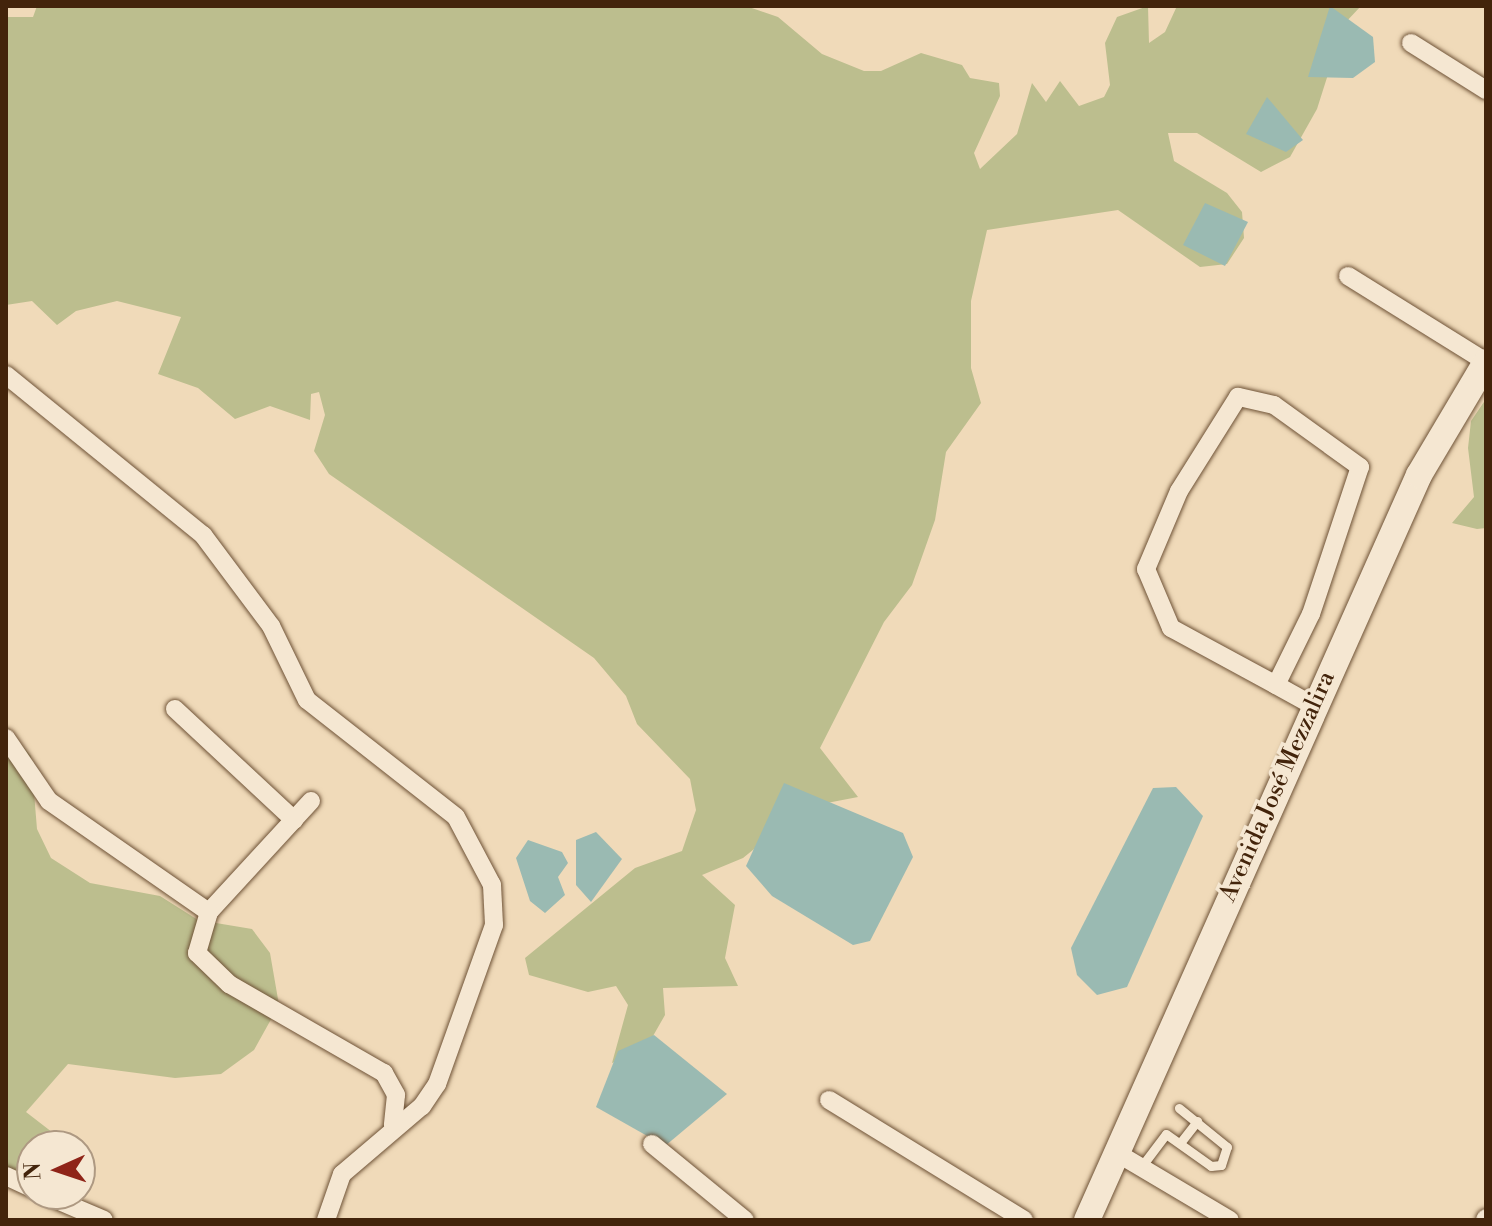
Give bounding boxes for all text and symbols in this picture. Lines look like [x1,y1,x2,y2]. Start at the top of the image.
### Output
street label: Avenida José Mezzalira [1214,667,1342,907]
north arrow [16,1130,96,1210]
text: N [20,1162,47,1181]

